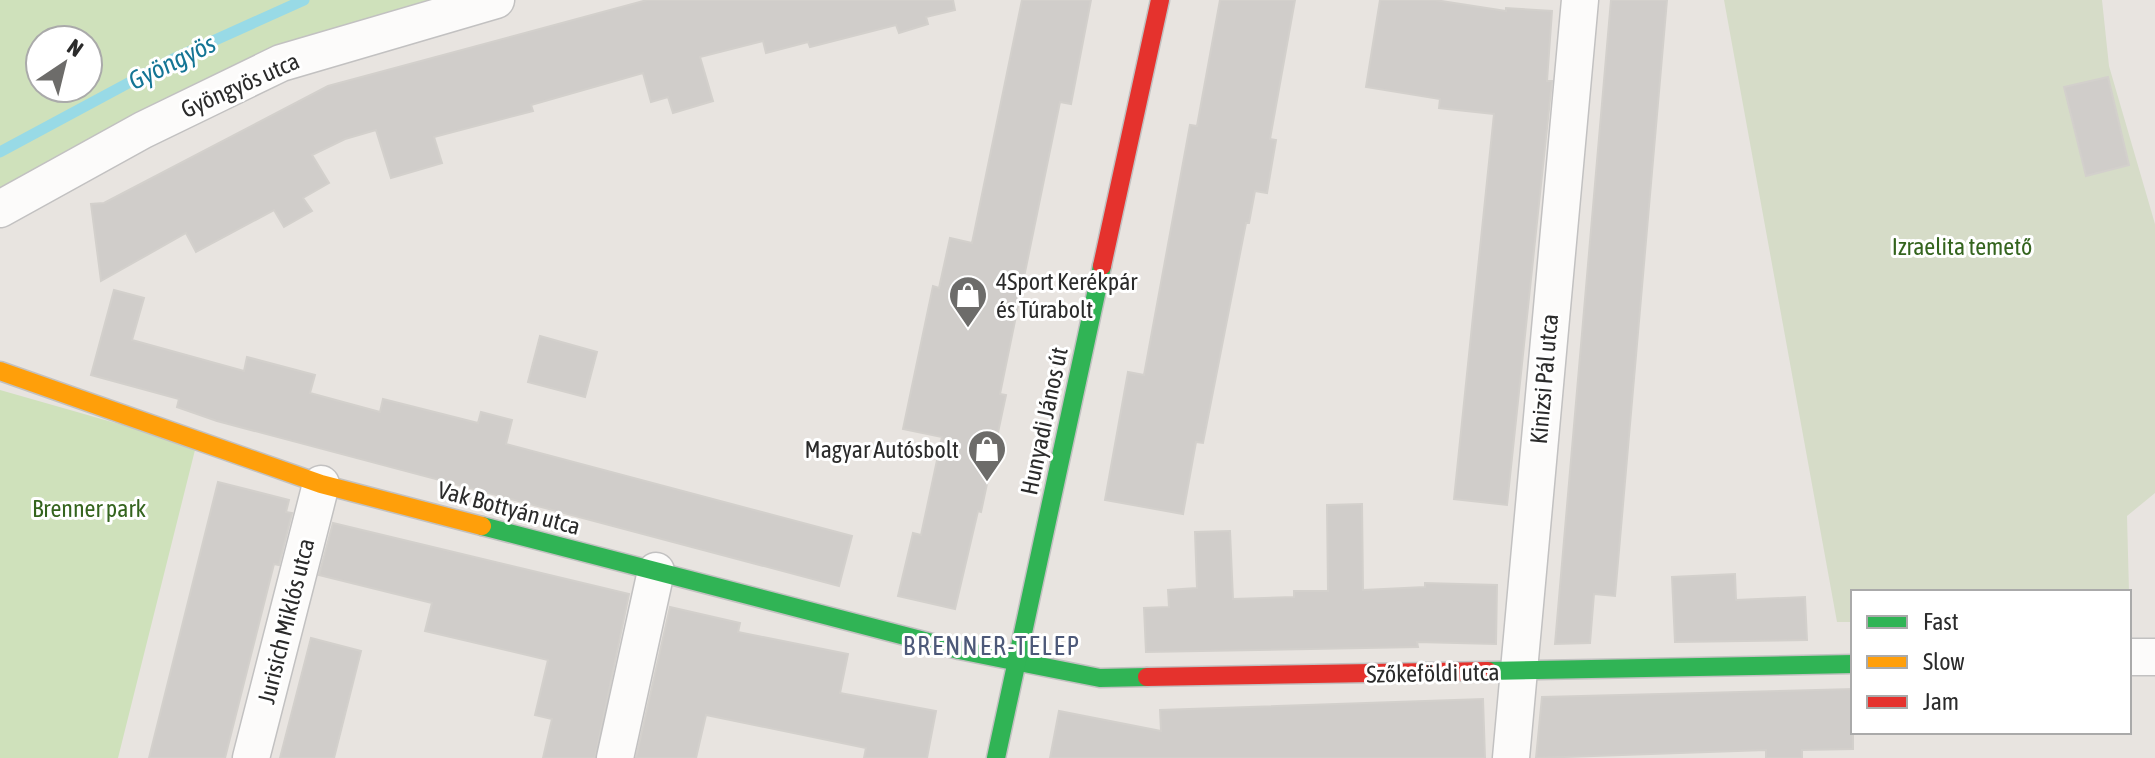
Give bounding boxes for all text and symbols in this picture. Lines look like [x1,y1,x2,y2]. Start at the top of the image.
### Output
north arrow [24,24,104,104]
water label: Gyöngyös [124,28,220,96]
text: N [63,33,88,62]
street label: Gyöngyös utca [177,47,303,123]
park label: Izraelita temető [1892,233,2032,260]
place label: 4Sport Kerékpár és Túrabolt [996,268,1138,323]
shop icon: 4Sport Kerékpár és Túrabolt [947,274,989,329]
street label: Kinizsi Pál utca [1525,313,1563,445]
street label: Hunyadi János út [1015,345,1073,497]
shop icon: Magyar Autósbolt [966,428,1008,483]
place label: Magyar Autósbolt [805,436,959,463]
street label: Vak Bottyán utca [435,476,583,540]
park label: Brenner park [32,495,146,522]
street label: Jurisich Miklós utca [252,536,320,706]
legend [1851,590,2131,734]
text: Fast [1923,608,1959,635]
district label: BRENNER-TELEP [903,631,1081,661]
text: Slow [1923,648,1965,675]
street label: Szőkeföldi utca [1366,658,1500,688]
text: Jam [1923,688,1959,715]

